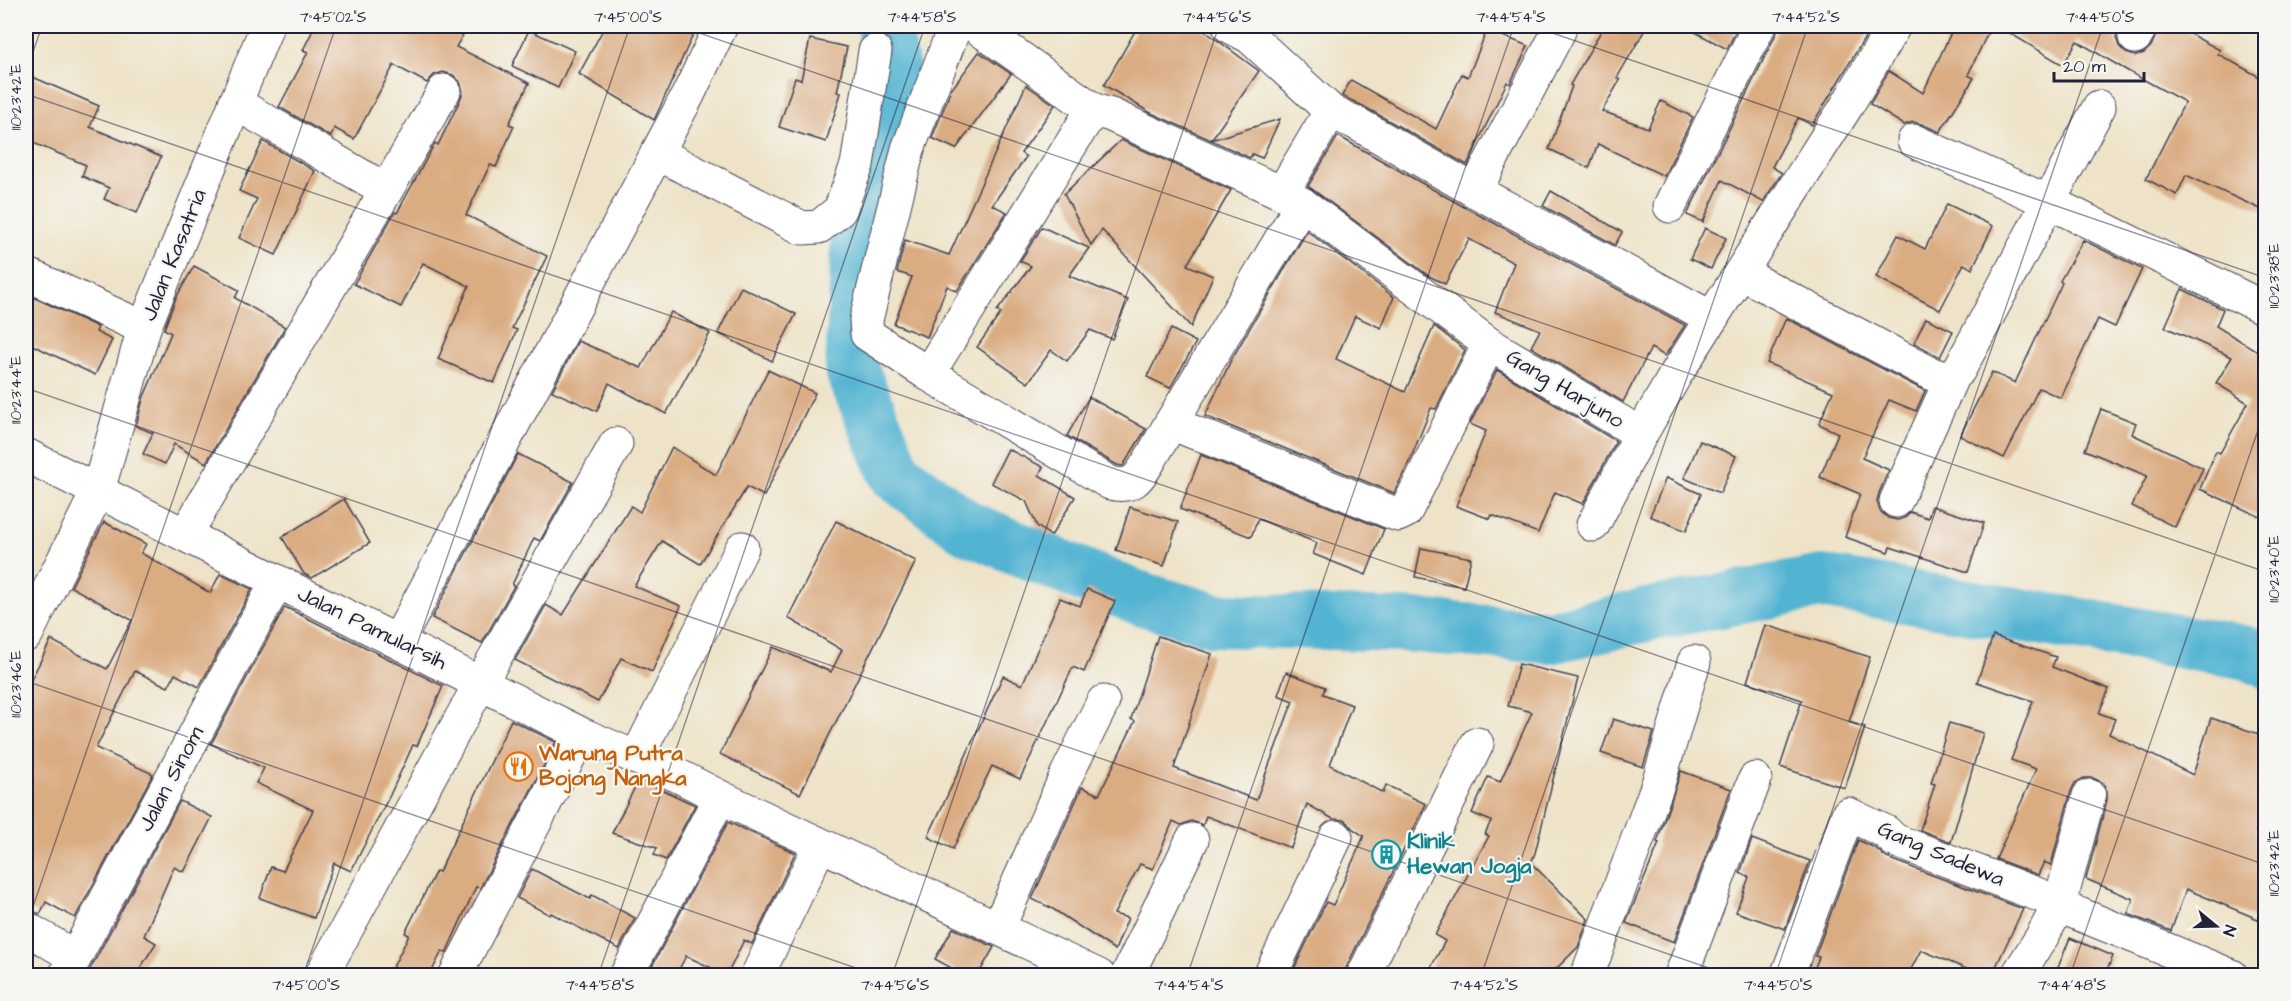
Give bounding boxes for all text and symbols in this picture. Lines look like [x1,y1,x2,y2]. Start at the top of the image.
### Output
text: 7°45'02"S [299,7,367,28]
text: 7°45'00"S [594,7,662,28]
text: 7°44'58"S [888,7,957,28]
text: 7°44'56"S [1183,7,1252,28]
text: 7°44'54"S [1476,7,1546,28]
text: 7°44'52"S [1772,7,1840,28]
text: 7°44'50"S [2066,7,2135,28]
scale bar [2054,45,2144,83]
text: 20 m [2063,54,2106,79]
text: 110°23'42"E [6,64,27,130]
street label: Jalan Kasatria [133,184,215,326]
text: 110°23'38"E [2264,243,2285,309]
street label: Gang Harjuno [1500,342,1630,438]
text: 110°23'44"E [6,356,27,424]
text: 110°23'40"E [2264,535,2285,603]
street label: Jalan Pamularsih [292,578,452,678]
text: 110°23'46"E [6,650,27,718]
street label: Jalan Sinom [130,721,212,837]
place label: Warung Putra Bojong Nangka [538,738,687,795]
restaurant icon: Warung Putra Bojong Nangka [502,750,534,782]
street label: Gang Sadewa [1872,813,2009,896]
place label: Klinik Hewan Jogja [1407,826,1532,883]
text: 110°23'42"E [2264,830,2285,896]
building icon: Klinik Hewan Jogja [1370,838,1402,870]
north arrow [2186,896,2246,956]
text: N [2217,922,2241,939]
text: 7°45'00"S [272,975,340,996]
text: 7°44'58"S [566,975,635,996]
text: 7°44'56"S [861,975,930,996]
text: 7°44'54"S [1154,975,1224,996]
text: 7°44'52"S [1450,975,1518,996]
text: 7°44'50"S [1744,975,1813,996]
text: 7°44'48"S [2038,975,2107,996]

